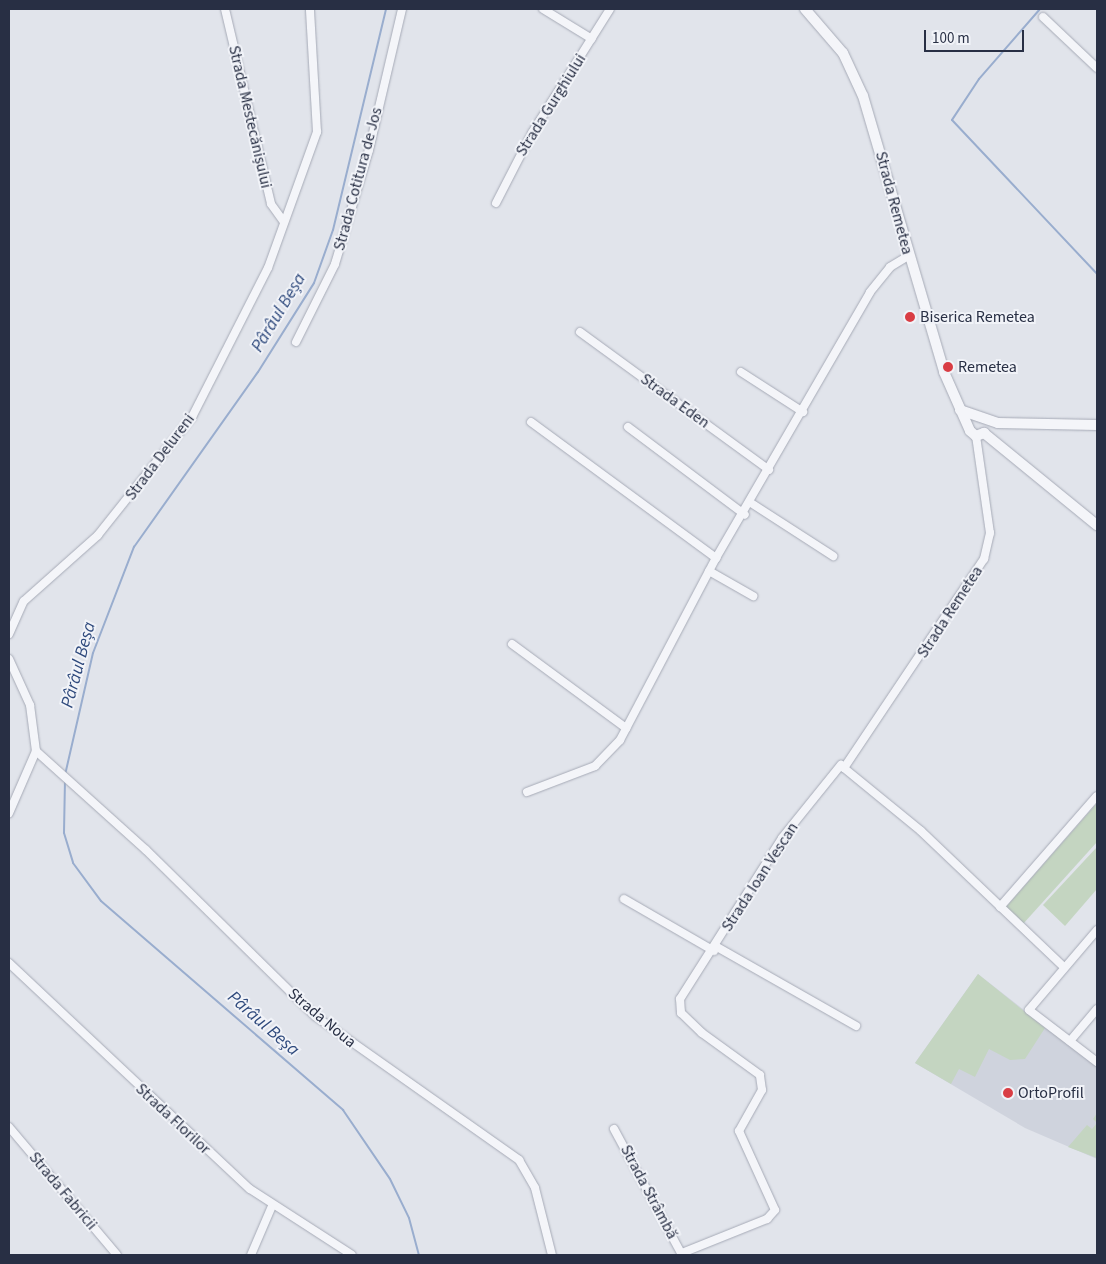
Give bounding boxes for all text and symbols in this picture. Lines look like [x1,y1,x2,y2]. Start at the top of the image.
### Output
scale bar [926,20,1026,52]
text: 100 m [932,28,970,49]
street label: Strada Mestecănișului [224,44,276,190]
street label: Strada Gurghiului [512,50,590,160]
street label: Strada Cotitura de Jos [330,105,386,253]
street label: Strada Remetea [871,149,917,257]
water label: Pârâul Beșa [247,270,311,356]
place label: Biserica Remetea [920,307,1035,327]
marker: Biserica Remetea [904,311,916,323]
place label: Remetea [958,357,1017,377]
marker: Remetea [942,361,954,373]
street label: Strada Eden [637,369,713,433]
street label: Strada Delureni [121,410,199,504]
street label: Strada Remetea [913,562,987,662]
water label: Pârâul Beșa [57,620,101,710]
street label: Strada Ioan Vescan [718,819,802,935]
street label: Strada Noua [284,984,360,1052]
water label: Pârâul Beșa [223,987,303,1061]
street label: Strada Florilor [132,1079,214,1159]
place label: OrtoProfil [1018,1083,1084,1103]
marker: OrtoProfil [1002,1087,1014,1099]
street label: Strada Strâmbă [616,1142,682,1242]
street label: Strada Fabricii [25,1148,101,1234]

